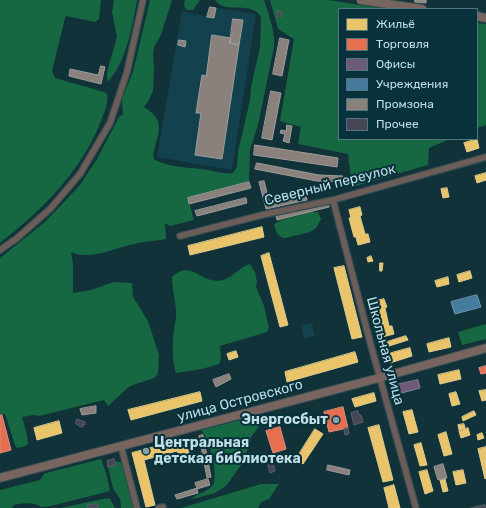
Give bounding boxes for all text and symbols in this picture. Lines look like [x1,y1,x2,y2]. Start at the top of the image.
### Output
legend [338,8,478,140]
text: Жильё [376,17,415,31]
text: Торговля [376,37,429,51]
text: Офисы [376,57,415,71]
text: Учреждения [376,77,448,91]
text: Промзона [376,97,434,111]
text: Прочее [376,117,419,131]
street label: Северный переулок [263,161,397,209]
street label: Школьная улица [362,295,408,407]
street label: улица Островского [175,376,305,426]
place label: Энергосбыт [241,412,328,428]
marker: Энергосбыт [331,415,341,425]
place label: Центральная детская библиотека [154,435,301,468]
marker: Центральная детская библиотека [141,446,151,456]

